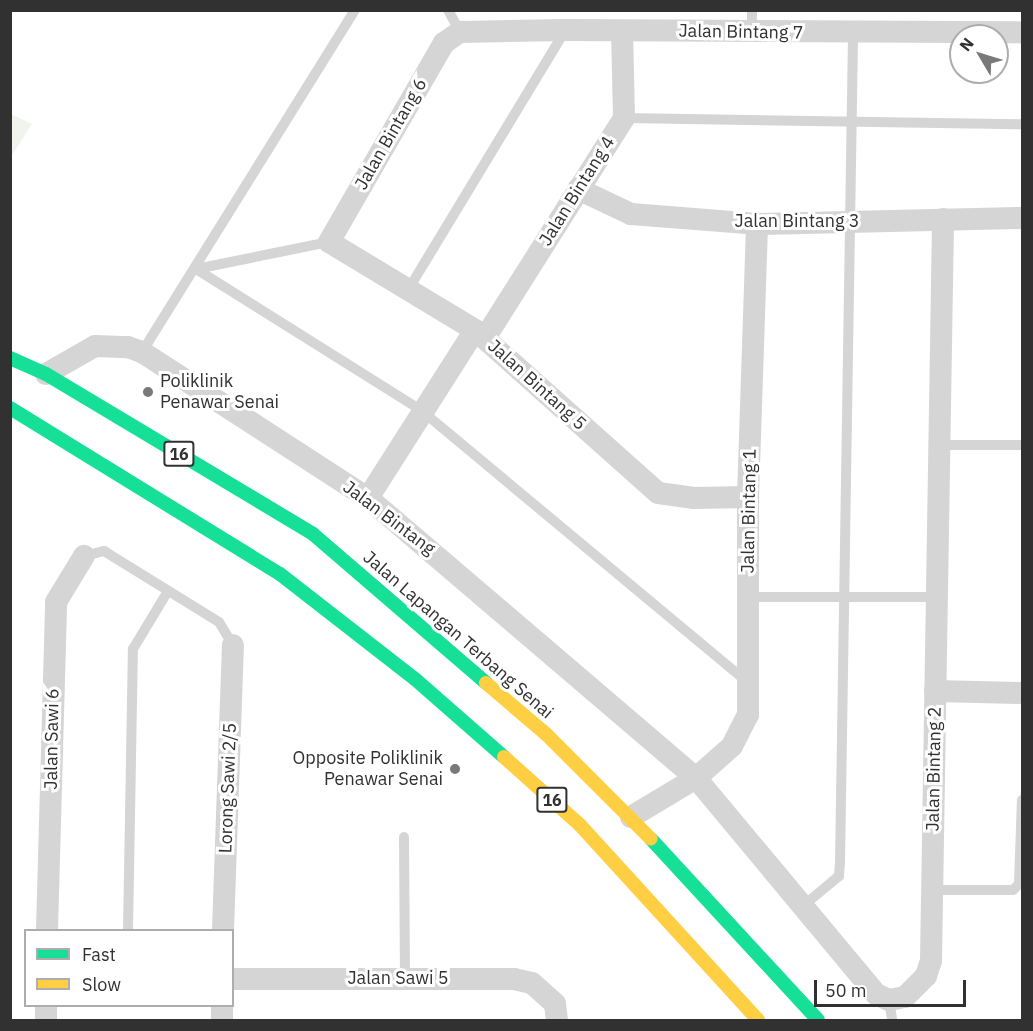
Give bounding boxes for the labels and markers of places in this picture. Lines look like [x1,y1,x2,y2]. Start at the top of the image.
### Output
place label: Poliklinik Penawar Senai [160,371,279,413]
marker: Poliklinik Penawar Senai [141,385,155,399]
place label: Opposite Poliklinik Penawar Senai [293,748,443,790]
marker: Opposite Poliklinik Penawar Senai [448,762,462,776]

